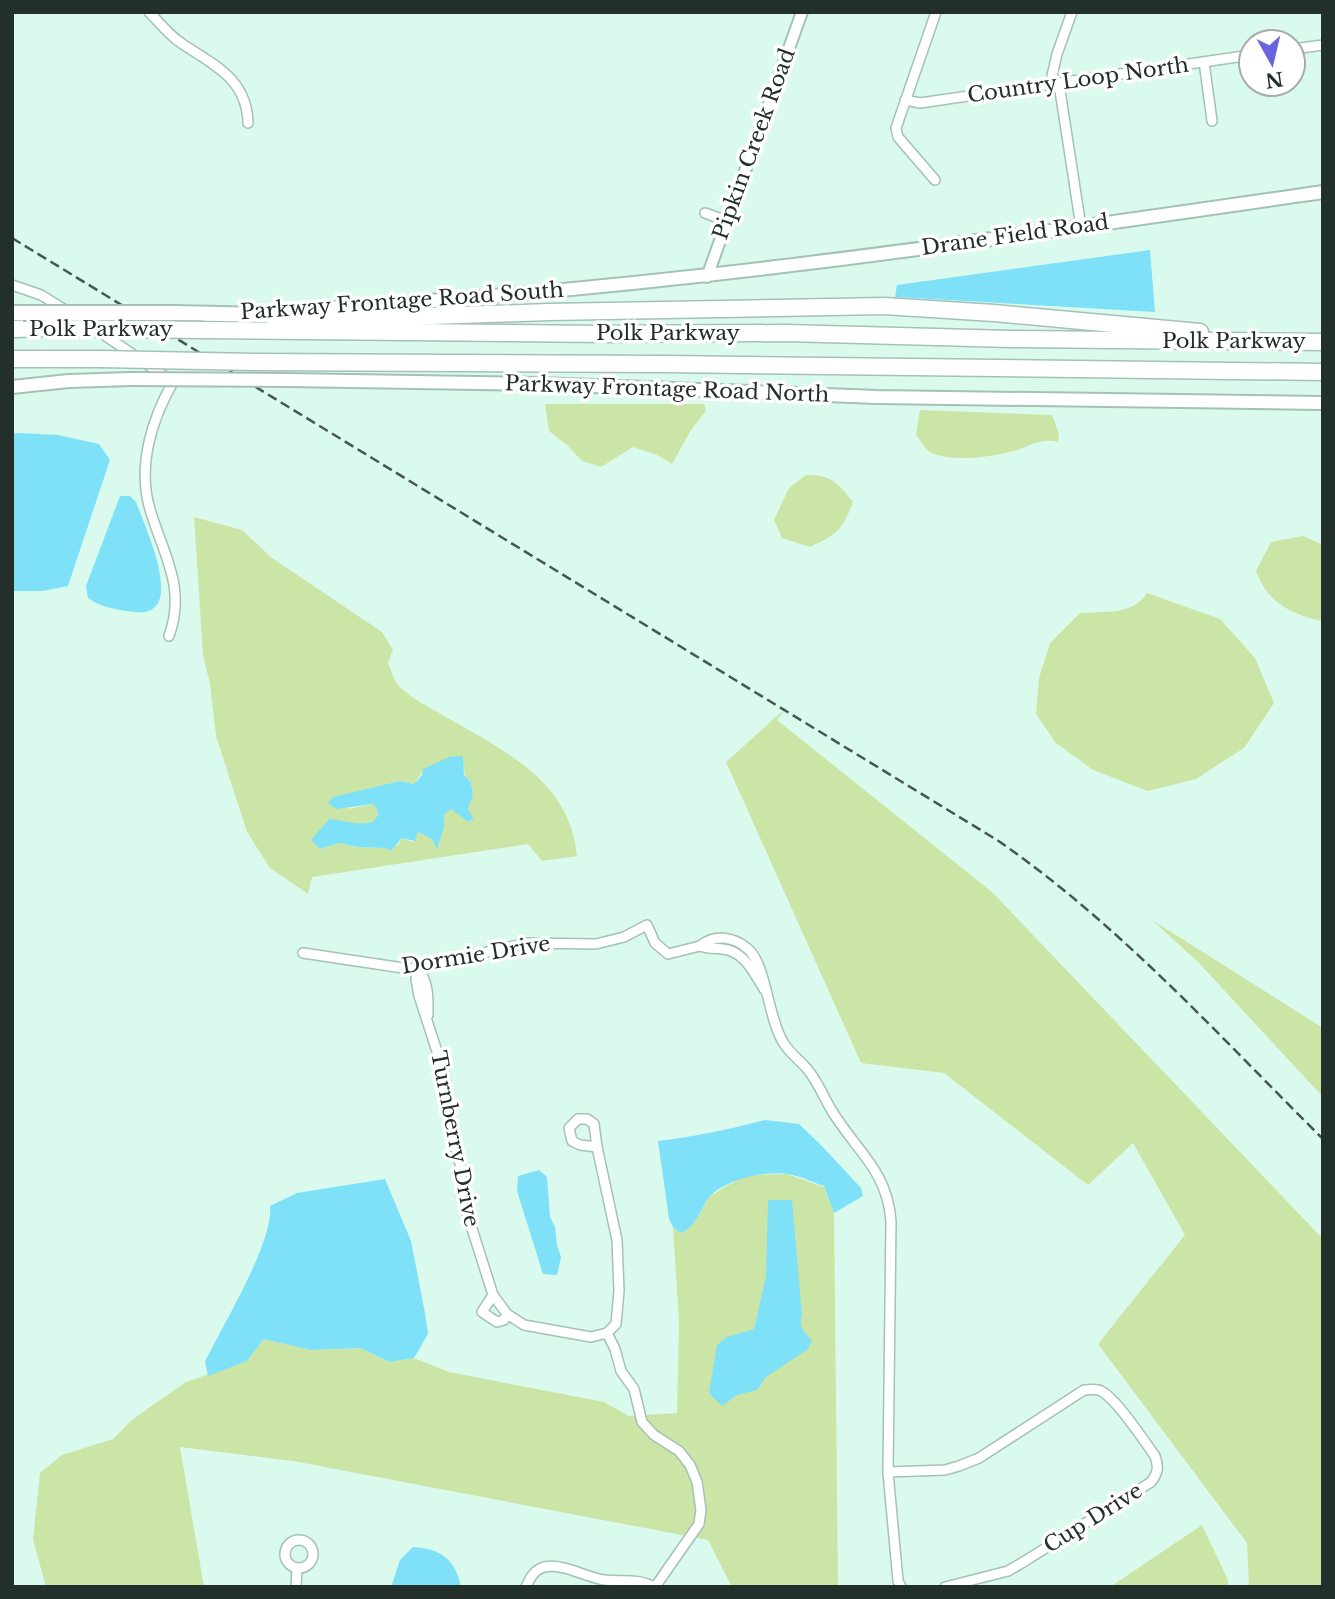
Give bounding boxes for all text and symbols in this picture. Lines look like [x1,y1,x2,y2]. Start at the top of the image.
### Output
north arrow [1237,28,1307,98]
street label: Pipkin Creek Road [707,45,801,243]
street label: Country Loop North [966,52,1190,108]
text: N [1264,67,1285,92]
street label: Drane Field Road [920,209,1110,261]
street label: Parkway Frontage Road South [239,277,565,325]
street label: Polk Parkway [29,316,174,342]
street label: Polk Parkway [596,320,741,346]
street label: Polk Parkway [1162,328,1307,354]
street label: Parkway Frontage Road North [504,370,830,408]
street label: Dormie Drive [400,930,552,980]
street label: Turnberry Drive [425,1049,485,1229]
street label: Cup Drive [1039,1478,1147,1558]

